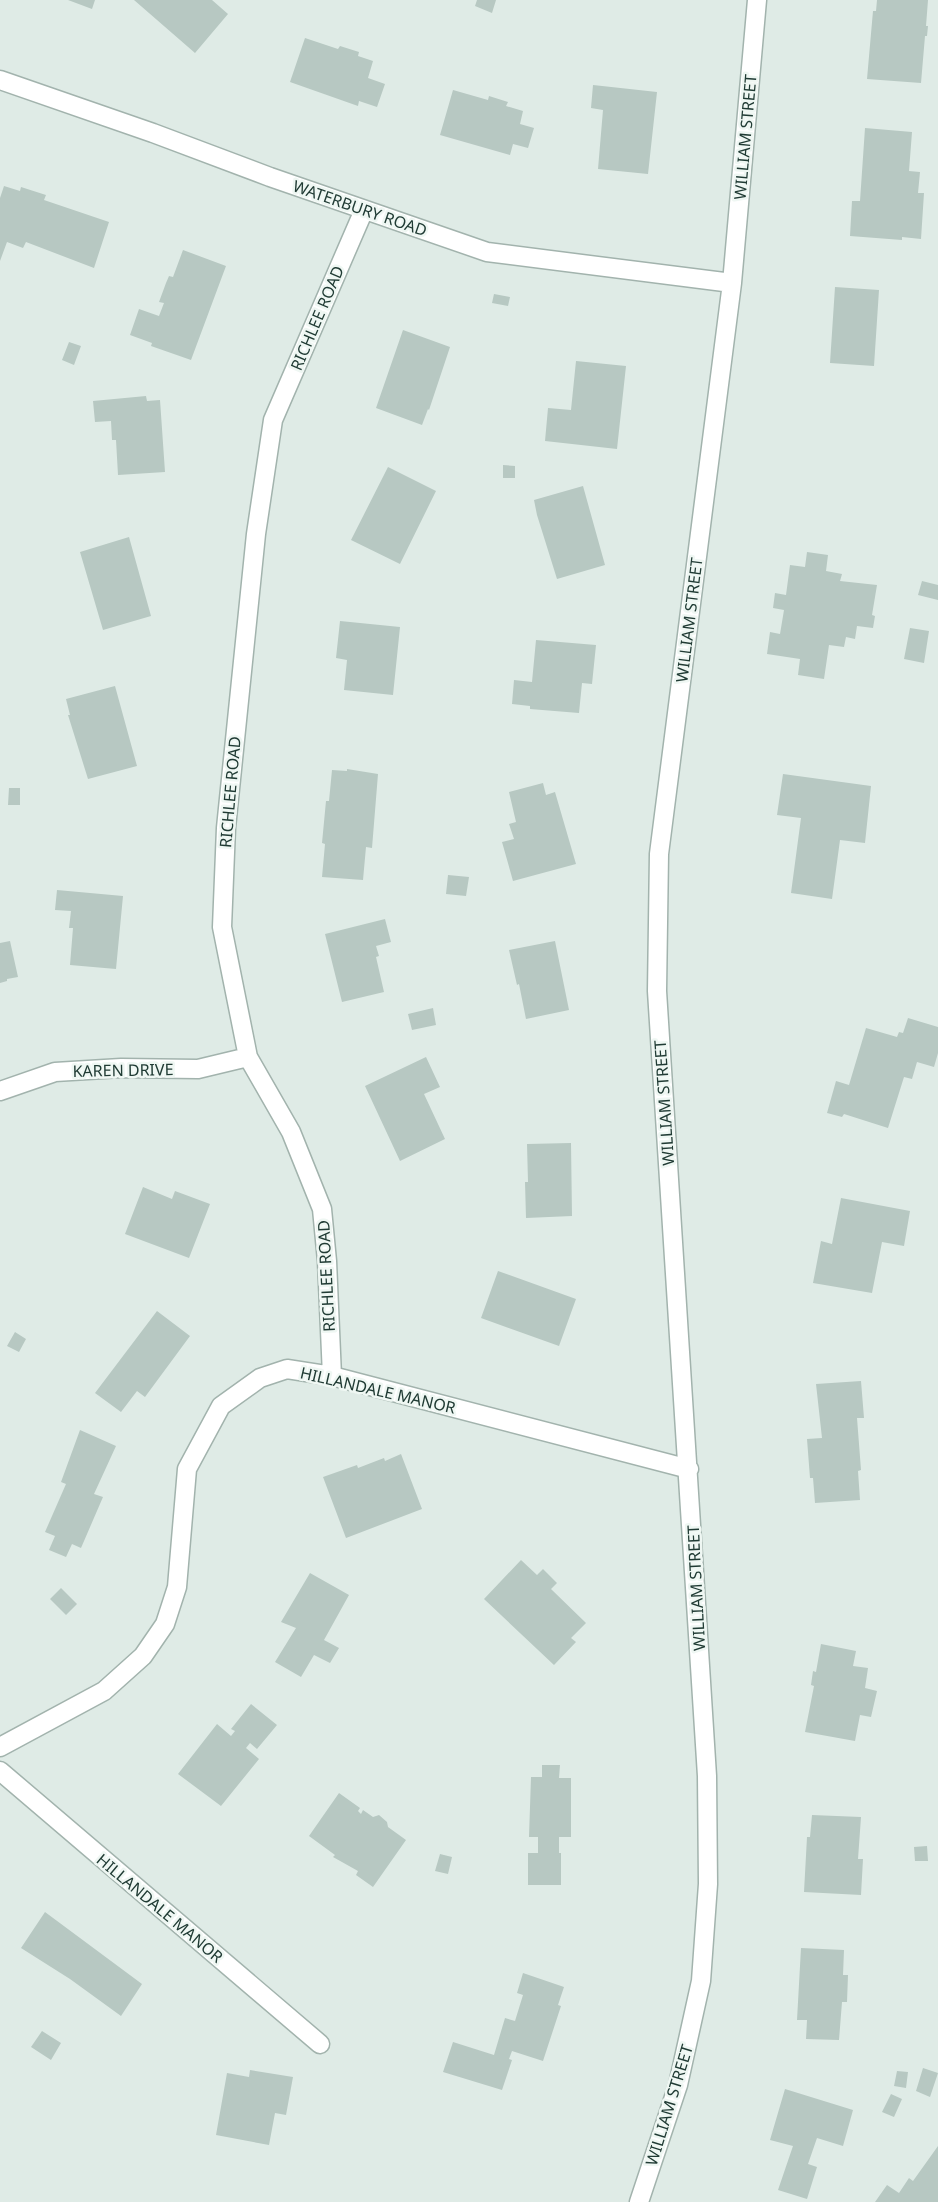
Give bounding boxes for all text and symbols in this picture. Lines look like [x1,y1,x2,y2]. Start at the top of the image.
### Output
street label: WILLIAM STREET [729,73,761,201]
street label: WATERBURY ROAD [290,175,430,241]
street label: RICHLEE ROAD [285,262,349,374]
street label: WILLIAM STREET [670,556,708,684]
street label: RICHLEE ROAD [214,735,246,849]
street label: WILLIAM STREET [649,1039,679,1166]
street label: KAREN DRIVE [72,1058,174,1082]
street label: RICHLEE ROAD [312,1220,340,1332]
street label: HILLANDALE MANOR [298,1361,458,1419]
street label: WILLIAM STREET [682,1525,710,1651]
street label: HILLANDALE MANOR [92,1849,228,1967]
street label: WILLIAM STREET [640,2042,698,2168]

